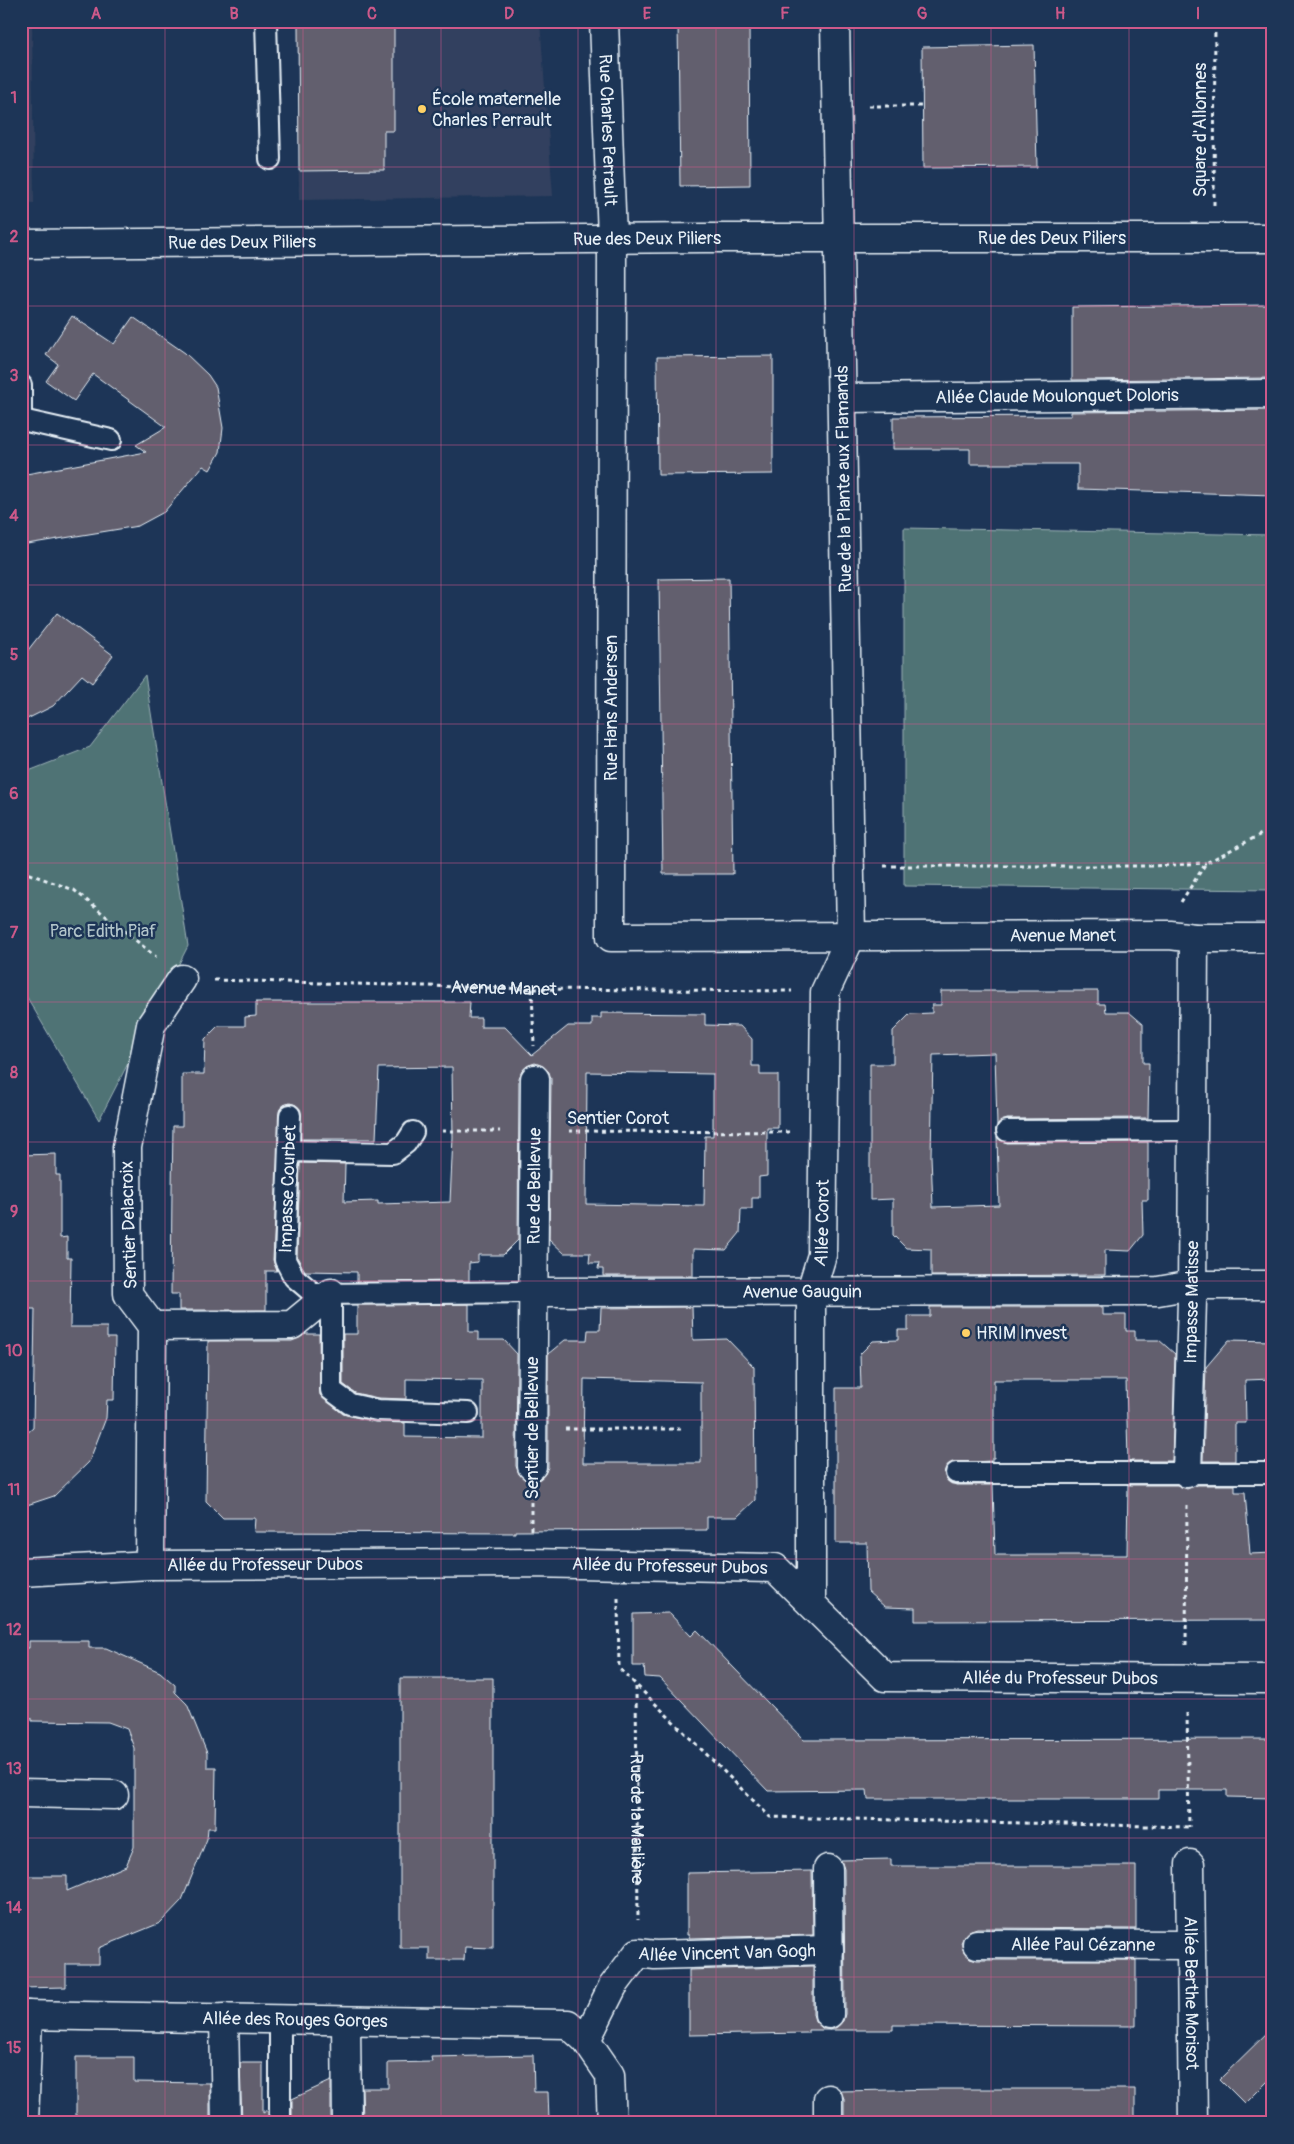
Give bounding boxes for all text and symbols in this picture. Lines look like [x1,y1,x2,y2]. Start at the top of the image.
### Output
text: A [91,4,102,24]
text: B [229,4,239,24]
text: C [367,4,377,24]
text: D [504,4,514,24]
text: E [643,4,652,24]
text: F [780,4,790,24]
text: G [917,4,928,24]
text: H [1055,4,1065,24]
text: I [1196,4,1200,24]
street label: Rue Charles Perrault [594,53,622,207]
street label: Square d'Allonnes [1189,63,1212,197]
text: 1 [11,88,17,108]
place label: École maternelle Charles Perrault [432,88,561,132]
marker: École maternelle Charles Perrault [416,103,428,115]
street label: Rue des Deux Piliers [573,226,721,251]
text: 2 [10,227,19,247]
street label: Rue des Deux Piliers [978,227,1126,250]
street label: Rue des Deux Piliers [168,230,316,254]
street label: Rue de la Plante aux Flamands [831,365,857,593]
text: 3 [10,366,19,386]
street label: Allée Claude Moulonguet Doloris [935,383,1179,409]
text: 4 [9,506,19,526]
street label: Rue Hans Andersen [600,635,623,781]
text: 5 [10,645,19,665]
text: 6 [9,784,19,804]
park label: Parc Edith Piaf [50,920,157,943]
text: 7 [10,923,19,943]
street label: Avenue Manet [1010,924,1117,947]
street label: Avenue Manet [450,975,558,1001]
text: 8 [10,1063,18,1083]
street label: Sentier Corot [567,1107,670,1130]
street label: Impasse Courbet [274,1124,302,1253]
street label: Rue de Bellevue [522,1127,546,1244]
street label: Sentier Delacroix [115,1160,143,1290]
street label: Allée Corot [808,1179,834,1269]
text: 9 [10,1202,18,1222]
street label: Impasse Matisse [1179,1240,1204,1364]
street label: Avenue Gauguin [742,1280,862,1303]
place label: HRIM Invest [976,1322,1068,1345]
marker: HRIM Invest [960,1327,972,1339]
text: 10 [5,1341,23,1361]
street label: Sentier de Bellevue [521,1356,544,1500]
text: 11 [8,1480,20,1500]
street label: Allée du Professeur Dubos [167,1552,363,1576]
street label: Allée du Professeur Dubos [572,1552,768,1579]
text: 12 [6,1620,22,1640]
street label: Allée du Professeur Dubos [962,1666,1158,1690]
street label: Rue de la Marlière [625,1754,649,1884]
text: 13 [6,1759,22,1779]
text: 14 [6,1898,22,1918]
street label: Allée Berthe Morisot [1179,1916,1204,2071]
street label: Allée Paul Cézanne [1011,1933,1155,1956]
street label: Allée Vincent Van Gogh [637,1939,816,1967]
street label: Allée des Rouges Gorges [202,2006,388,2033]
text: 15 [7,2038,22,2058]

